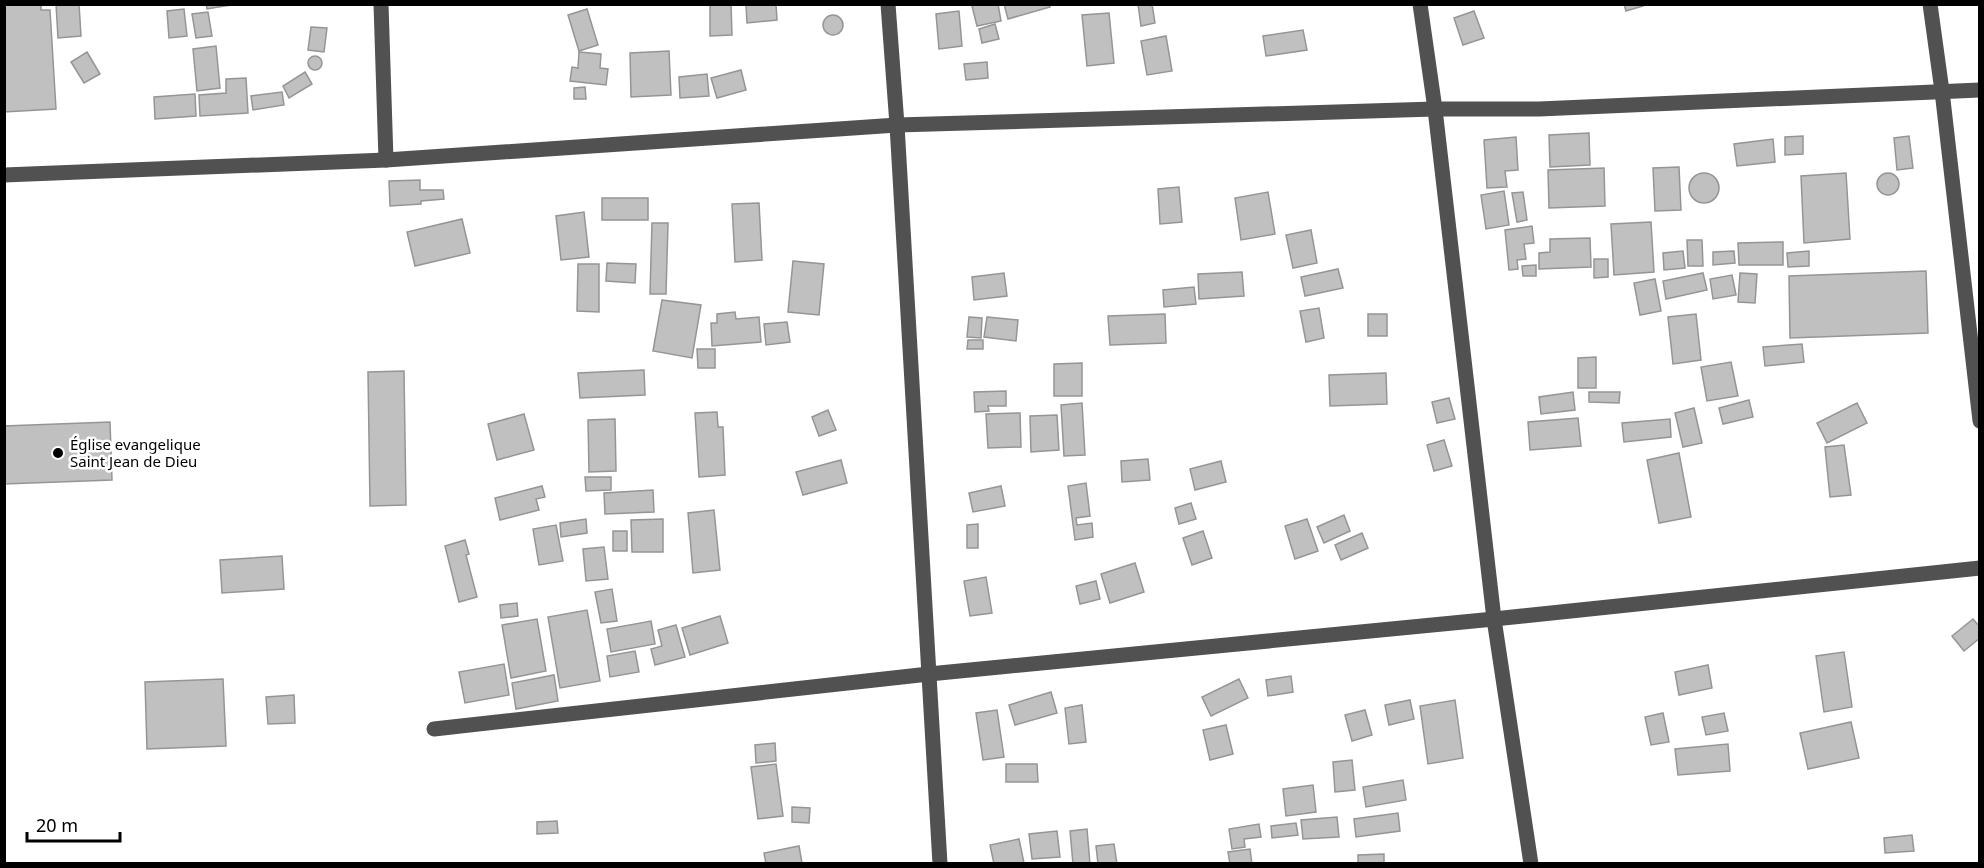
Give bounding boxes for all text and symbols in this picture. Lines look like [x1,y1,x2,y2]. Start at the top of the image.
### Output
place label: Église evangelique Saint Jean de Dieu [70,434,201,471]
marker: Église evangelique Saint Jean de Dieu [51,446,65,460]
scale bar [27,805,120,843]
text: 20 m [36,813,78,837]

